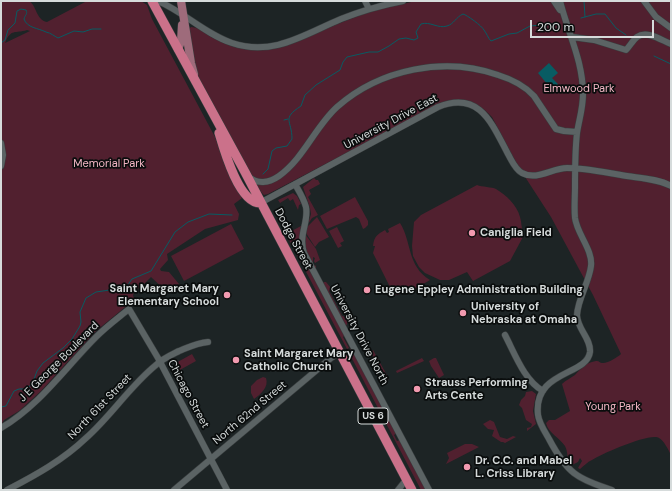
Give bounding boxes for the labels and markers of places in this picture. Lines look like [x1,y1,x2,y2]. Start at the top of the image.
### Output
place label: Caniglia Field [480,226,552,240]
marker: Caniglia Field [467,228,477,238]
place label: Saint Margaret Mary Elementary School [110,282,219,308]
place label: Eugene Eppley Administration Building [375,283,583,297]
marker: Eugene Eppley Administration Building [362,285,372,295]
marker: Saint Margaret Mary Elementary School [222,290,232,300]
place label: University of Nebraska at Omaha [471,300,577,326]
marker: University of Nebraska at Omaha [458,308,468,318]
place label: Saint Margaret Mary Catholic Church [244,347,353,373]
marker: Saint Margaret Mary Catholic Church [231,355,241,365]
place label: Strauss Performing Arts Cente [425,376,528,402]
marker: Strauss Performing Arts Cente [412,384,422,394]
place label: Dr. C.C. and Mabel L. Criss Library [475,454,572,480]
marker: Dr. C.C. and Mabel L. Criss Library [462,462,472,472]

